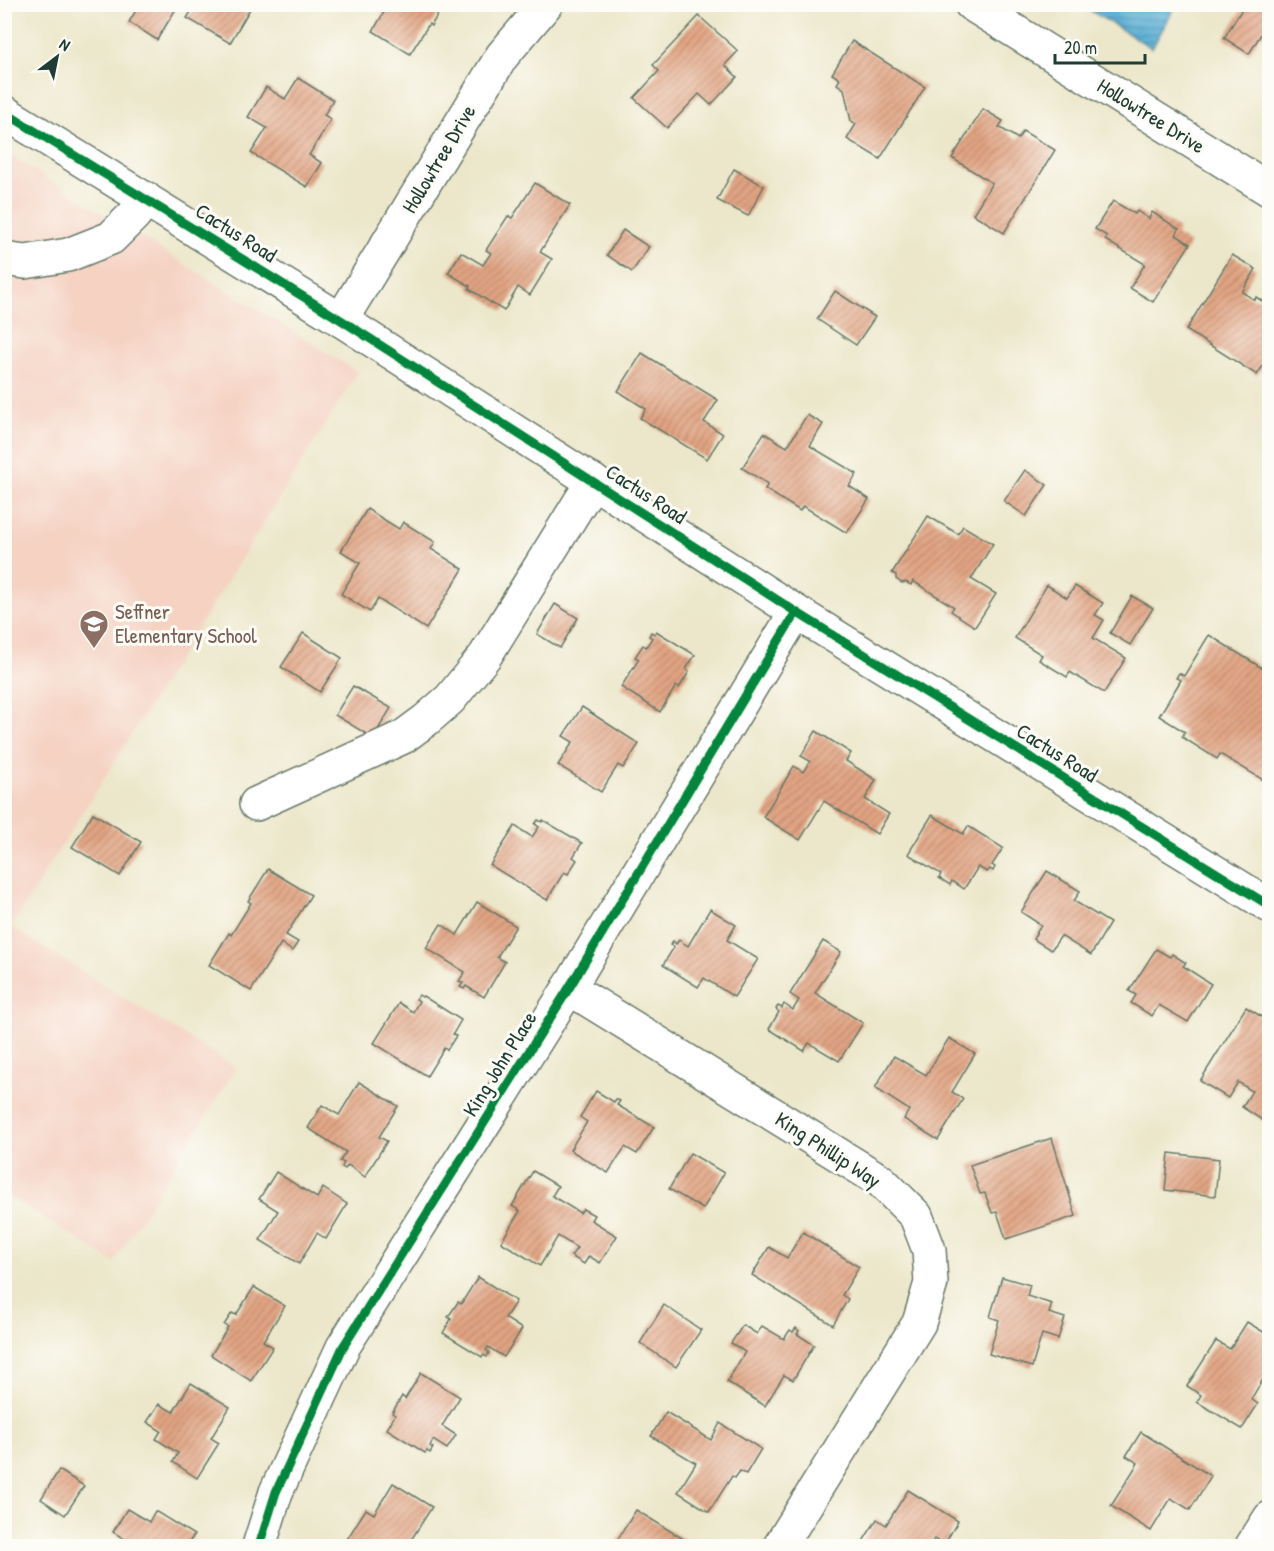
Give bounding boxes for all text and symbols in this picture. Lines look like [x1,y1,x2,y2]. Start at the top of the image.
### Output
north arrow [27,27,87,87]
scale bar [1055,27,1145,65]
text: N [56,33,75,56]
text: 20 m [1064,35,1097,60]
street label: Hollowtree Drive [1092,71,1211,160]
street label: Hollowtree Drive [395,99,482,218]
street label: Cactus Road [190,196,282,269]
street label: Cactus Road [600,457,692,530]
place label: Seffner Elementary School [115,597,257,650]
school or university icon: Seffner Elementary School [78,608,110,650]
street label: Cactus Road [1011,716,1103,789]
street label: King John Place [456,1006,543,1122]
street label: King Phillip Way [770,1105,887,1195]

